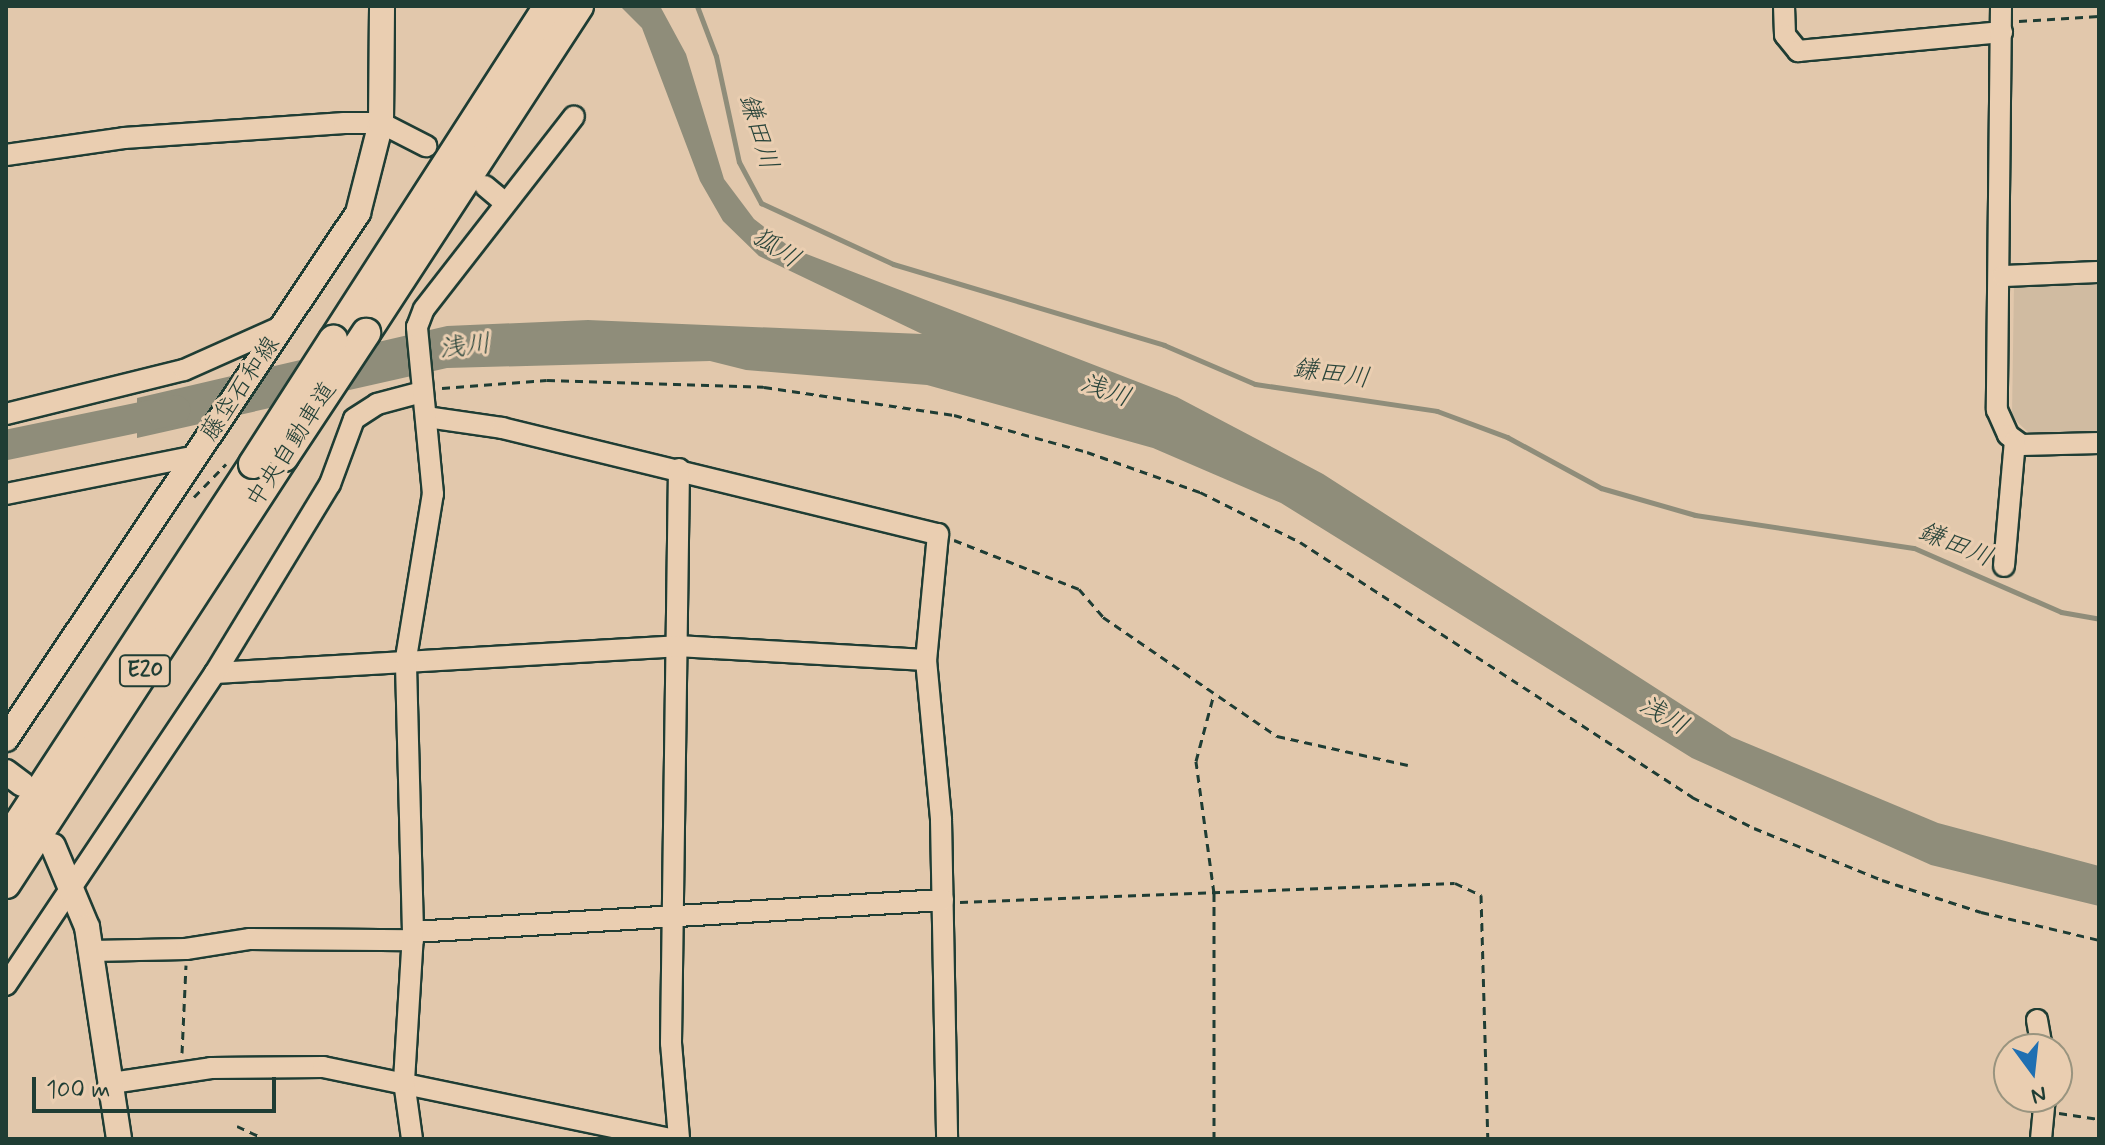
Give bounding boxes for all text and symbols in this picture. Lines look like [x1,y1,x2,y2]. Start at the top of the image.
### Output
water label: 鎌田川 [731,90,783,174]
water label: 狐川 [745,222,805,276]
water label: 浅川 [437,329,493,367]
street label: 藤垈石和線 [196,331,286,447]
water label: 鎌田川 [1290,354,1372,396]
water label: 浅川 [1075,369,1135,415]
street label: 中央自動車道 [241,377,343,513]
water label: 鎌田川 [1913,517,1997,575]
road number: E20 [117,653,173,689]
water label: 浅川 [1633,690,1693,744]
north arrow [1993,1033,2073,1113]
scale bar [36,1061,280,1111]
text: 100 m [46,1075,110,1106]
text: N [2028,1079,2049,1110]

